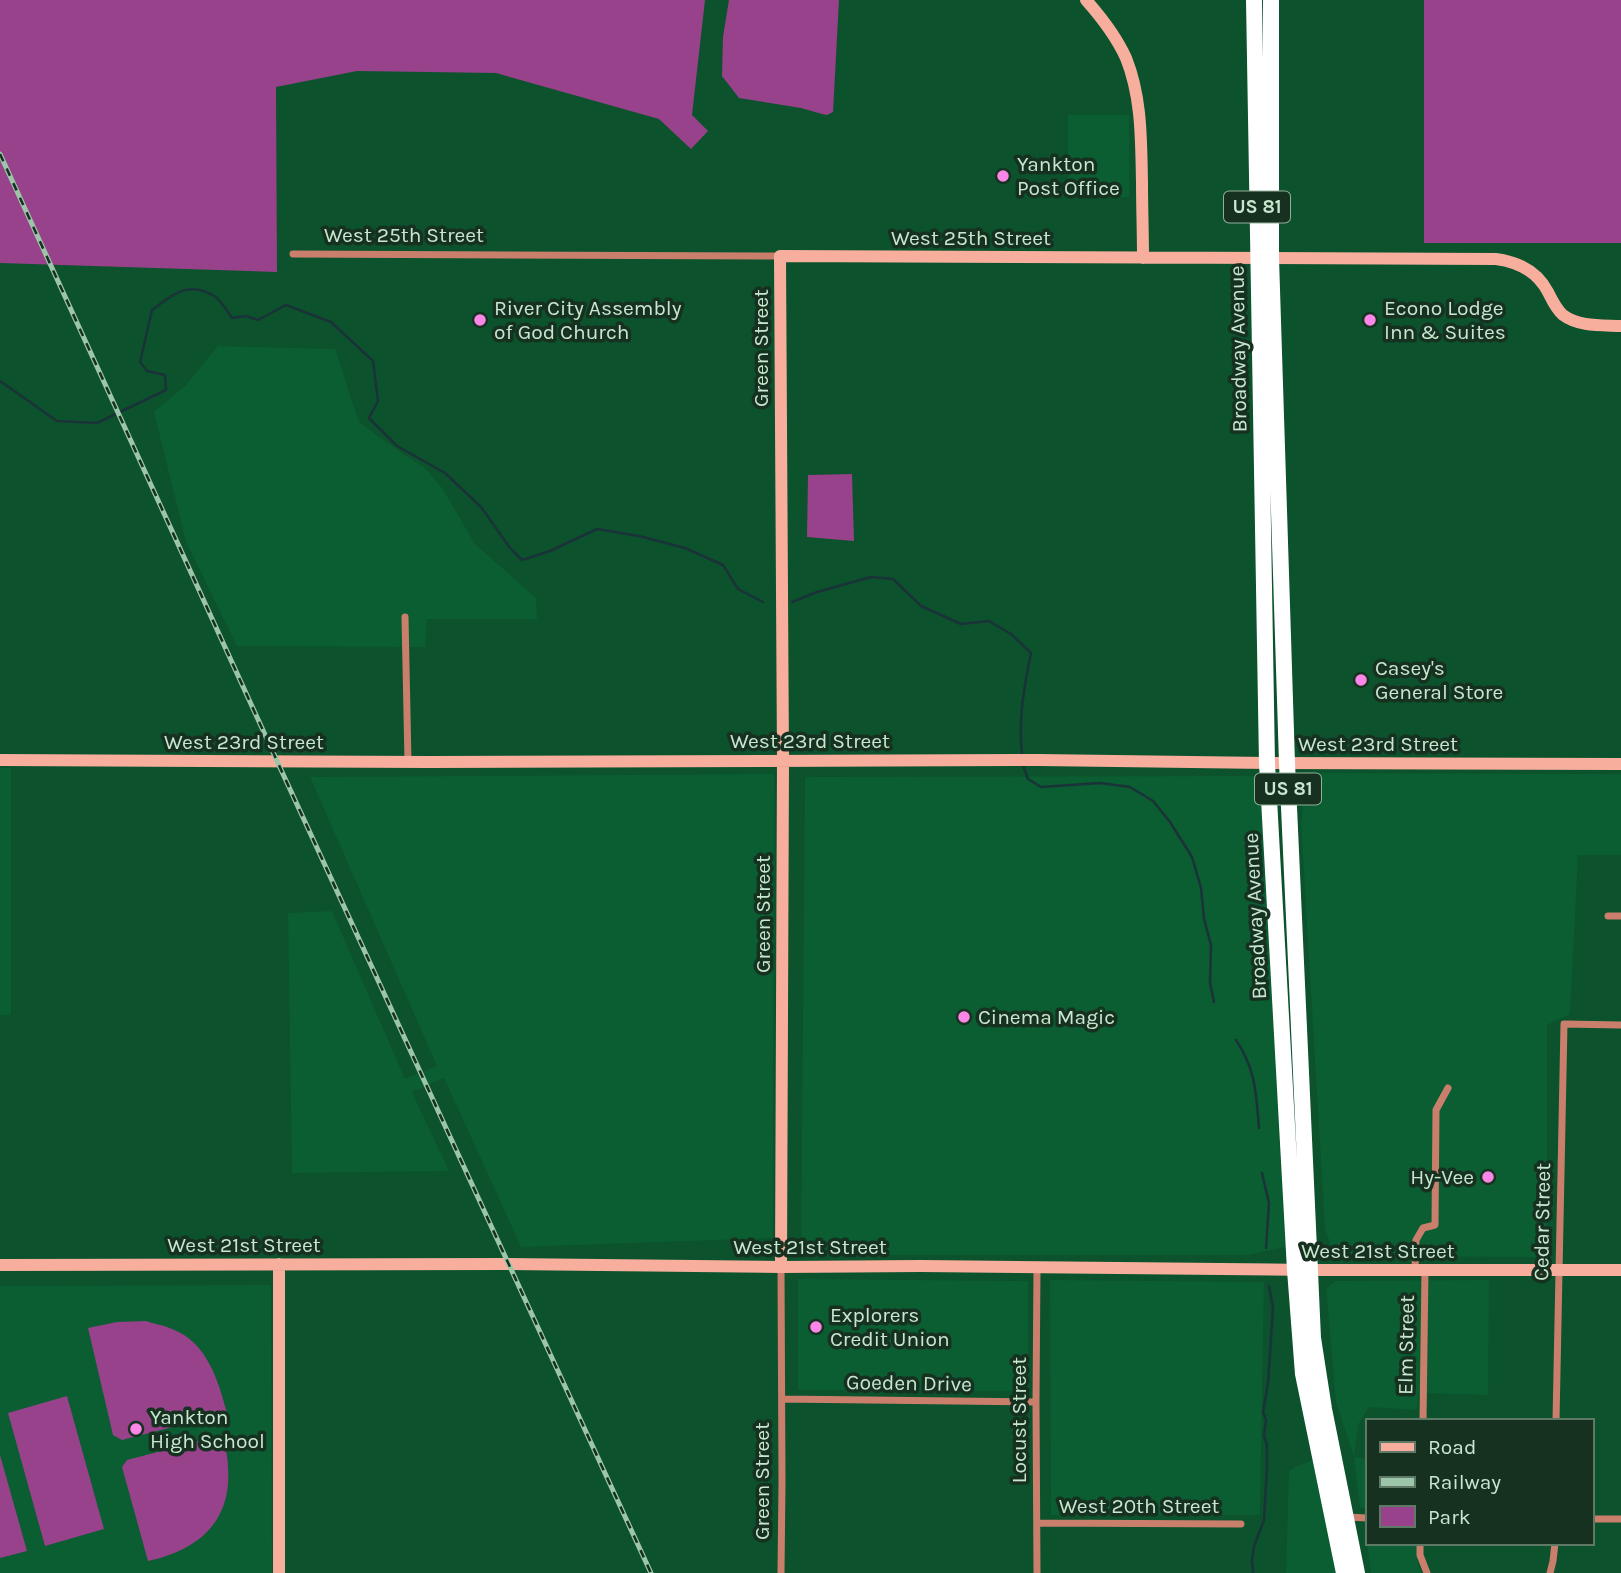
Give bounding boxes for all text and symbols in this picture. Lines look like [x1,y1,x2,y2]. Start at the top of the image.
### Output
place label: Yankton Post Office [1017,152,1120,200]
marker: Yankton Post Office [995,168,1011,184]
road number: US 81 [1224,192,1290,223]
street label: West 25th Street [324,223,484,247]
street label: West 25th Street [891,226,1051,250]
street label: Broadway Avenue [1225,265,1251,433]
street label: Green Street [749,289,773,407]
place label: River City Assembly of God Church [494,296,682,344]
place label: Econo Lodge Inn & Suites [1384,296,1506,344]
marker: River City Assembly of God Church [472,312,488,328]
marker: Econo Lodge Inn & Suites [1362,312,1378,328]
place label: Casey's General Store [1375,656,1503,704]
marker: Casey's General Store [1353,672,1369,688]
street label: West 23rd Street [730,729,890,753]
street label: West 23rd Street [164,730,324,754]
street label: West 23rd Street [1298,732,1458,756]
road number: US 81 [1255,774,1321,804]
street label: Broadway Avenue [1239,832,1271,1000]
street label: Green Street [751,855,775,973]
place label: Cinema Magic [978,1005,1115,1029]
marker: Cinema Magic [956,1009,972,1025]
street label: Cedar Street [1529,1163,1555,1281]
place label: Hy-Vee [1410,1165,1474,1189]
marker: Hy-Vee [1480,1169,1496,1185]
street label: West 21st Street [167,1233,321,1257]
street label: West 21st Street [733,1235,887,1259]
street label: West 21st Street [1301,1239,1455,1263]
street label: Elm Street [1393,1295,1419,1395]
place label: Explorers Credit Union [830,1303,950,1351]
marker: Explorers Credit Union [808,1319,824,1335]
street label: Locust Street [1007,1357,1031,1483]
street label: Goeden Drive [846,1370,972,1396]
place label: Yankton High School [150,1405,265,1453]
legend [1366,1419,1593,1545]
marker: Yankton High School [128,1421,144,1437]
street label: Green Street [750,1422,774,1540]
text: Road [1428,1435,1476,1459]
text: Railway [1428,1470,1501,1494]
street label: West 20th Street [1059,1494,1219,1518]
text: Park [1428,1505,1471,1529]

